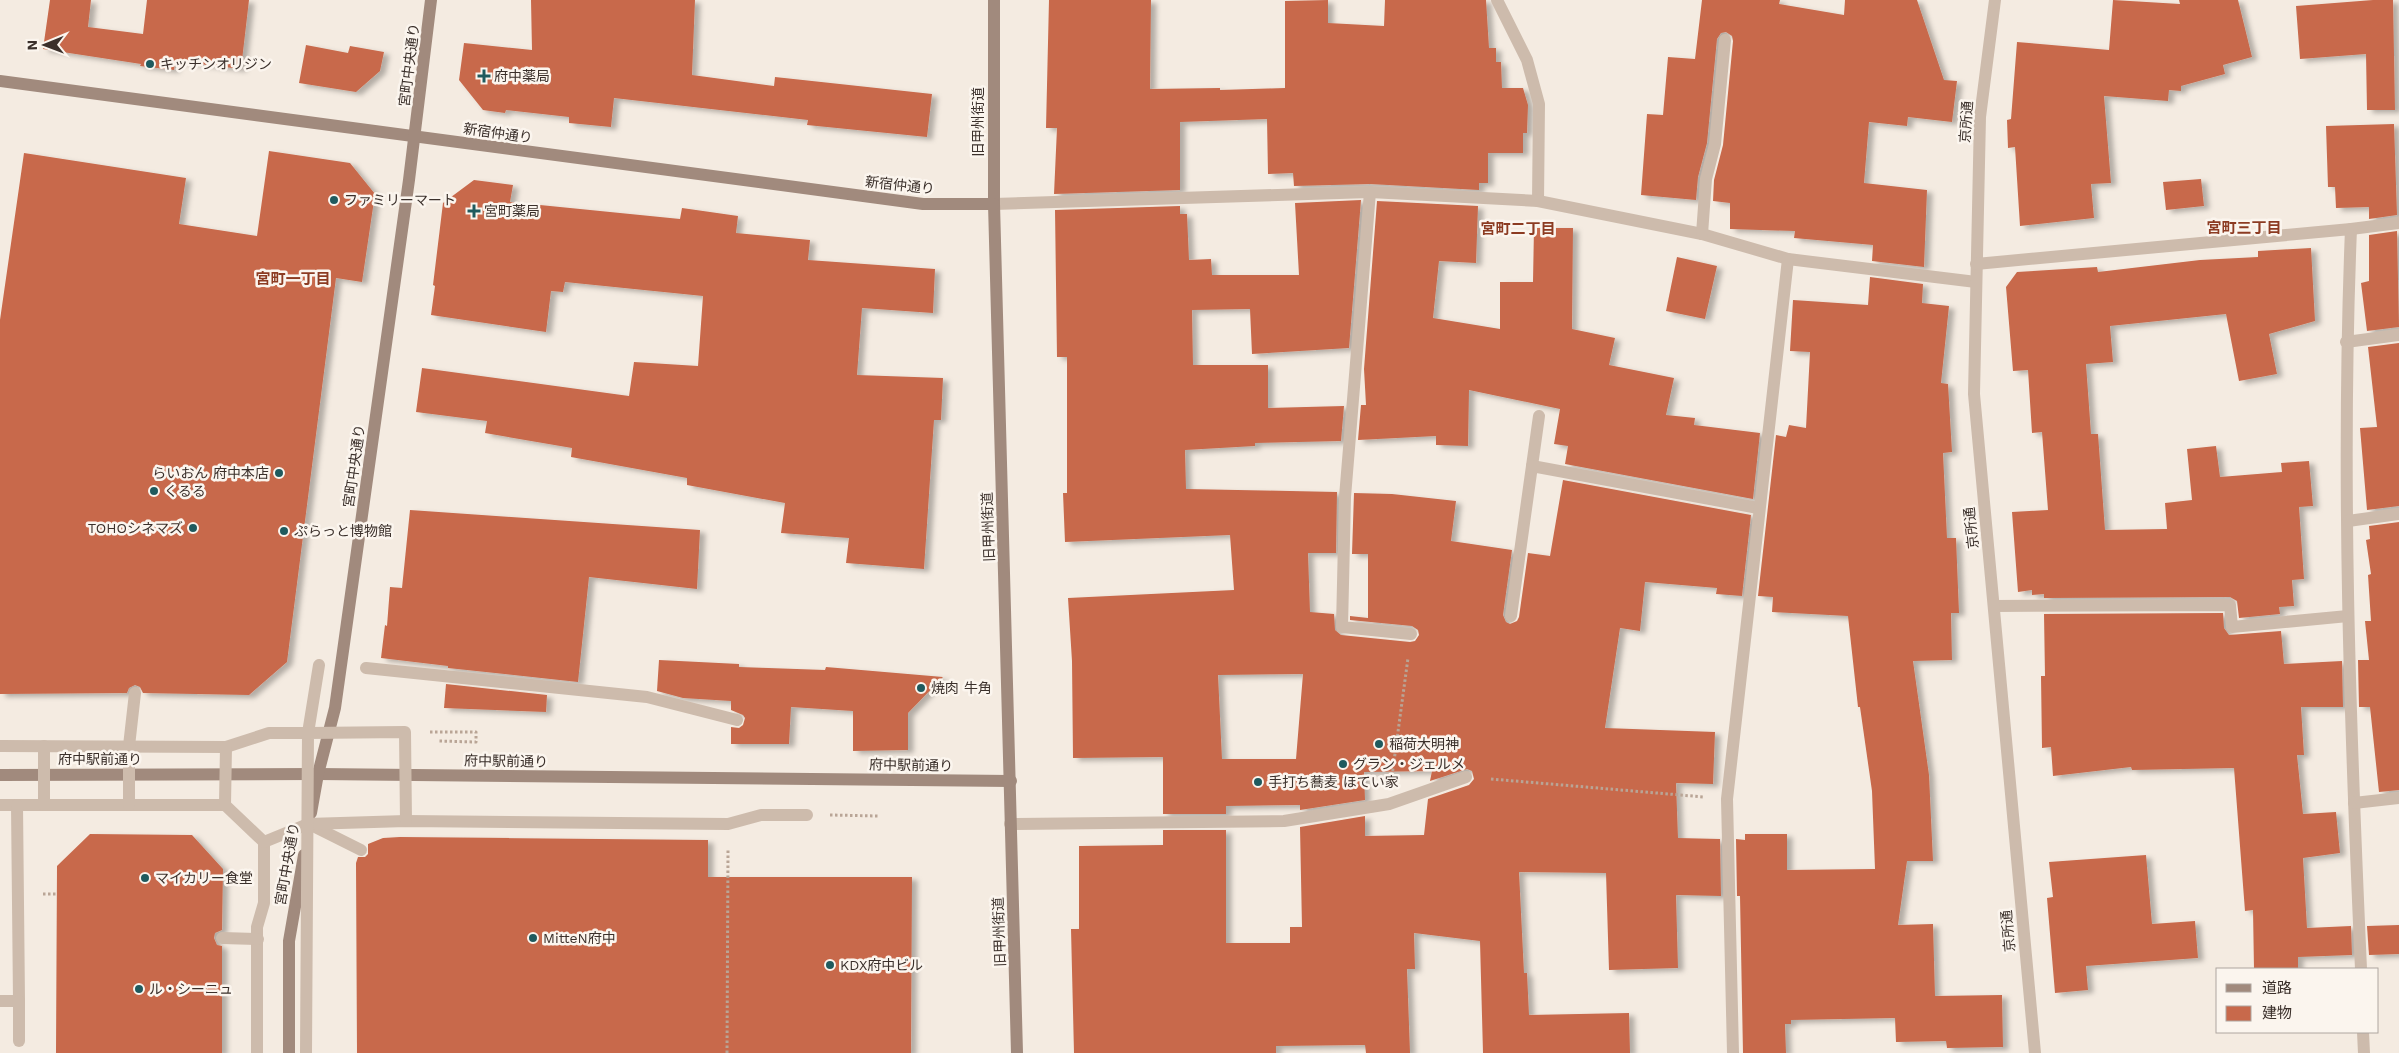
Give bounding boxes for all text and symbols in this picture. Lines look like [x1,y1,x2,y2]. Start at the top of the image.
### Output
north arrow [20,20,70,70]
street label: 宮町中央通り [396,22,422,108]
text: N [24,40,40,51]
place label: キッチンオリジン [160,56,272,72]
marker: キッチンオリジン [144,58,156,70]
place label: 府中薬局 [494,68,550,84]
marker: 府中薬局 [478,70,490,82]
street label: 旧甲州街道 [970,87,986,157]
street label: 京所通 [1957,100,1975,144]
street label: 新宿仲通り [462,120,534,146]
street label: 新宿仲通り [864,173,936,197]
place label: ファミリーマート [344,192,456,208]
marker: ファミリーマート [328,194,340,206]
place label: 宮町薬局 [484,203,540,219]
marker: 宮町薬局 [468,205,480,217]
district label: 宮町三丁目 [2206,219,2282,237]
district label: 宮町二丁目 [1480,220,1556,238]
district label: 宮町一丁目 [255,270,331,288]
street label: 宮町中央通り [340,423,368,509]
place label: らいおん 府中本店 [152,465,269,481]
marker: らいおん 府中本店 [273,467,285,479]
place label: くるる [164,483,206,499]
marker: くるる [148,485,160,497]
street label: 旧甲州街道 [979,492,997,562]
street label: 京所通 [1961,506,1981,550]
place label: TOHOシネマズ [88,520,183,536]
marker: TOHOシネマズ [187,522,199,534]
place label: ぷらっと博物館 [294,523,392,539]
marker: ぷらっと博物館 [278,525,290,537]
place label: 焼肉 牛角 [931,680,992,696]
marker: 焼肉 牛角 [915,682,927,694]
place label: 稲荷大明神 [1389,736,1459,752]
marker: 稲荷大明神 [1373,738,1385,750]
street label: 府中駅前通り [58,751,142,767]
street label: 府中駅前通り [464,752,548,770]
street label: 府中駅前通り [869,756,953,774]
place label: グラン・ジェルメ [1353,756,1465,772]
marker: グラン・ジェルメ [1337,758,1349,770]
place label: 手打ち蕎麦 ほてい家 [1268,774,1399,790]
marker: 手打ち蕎麦 ほてい家 [1252,776,1264,788]
street label: 宮町中央通り [272,821,302,907]
place label: マイカリー食堂 [155,870,253,886]
marker: マイカリー食堂 [139,872,151,884]
street label: 旧甲州街道 [990,897,1008,967]
street label: 京所通 [1998,909,2018,953]
place label: MitteN府中 [543,930,616,946]
marker: MitteN府中 [527,932,539,944]
place label: KDX府中ビル [840,957,923,973]
marker: KDX府中ビル [824,959,836,971]
legend [2216,968,2379,1033]
text: 道路 [2262,979,2292,997]
place label: ル・シーニュ [149,981,233,997]
marker: ル・シーニュ [133,983,145,995]
text: 建物 [2262,1004,2292,1022]

